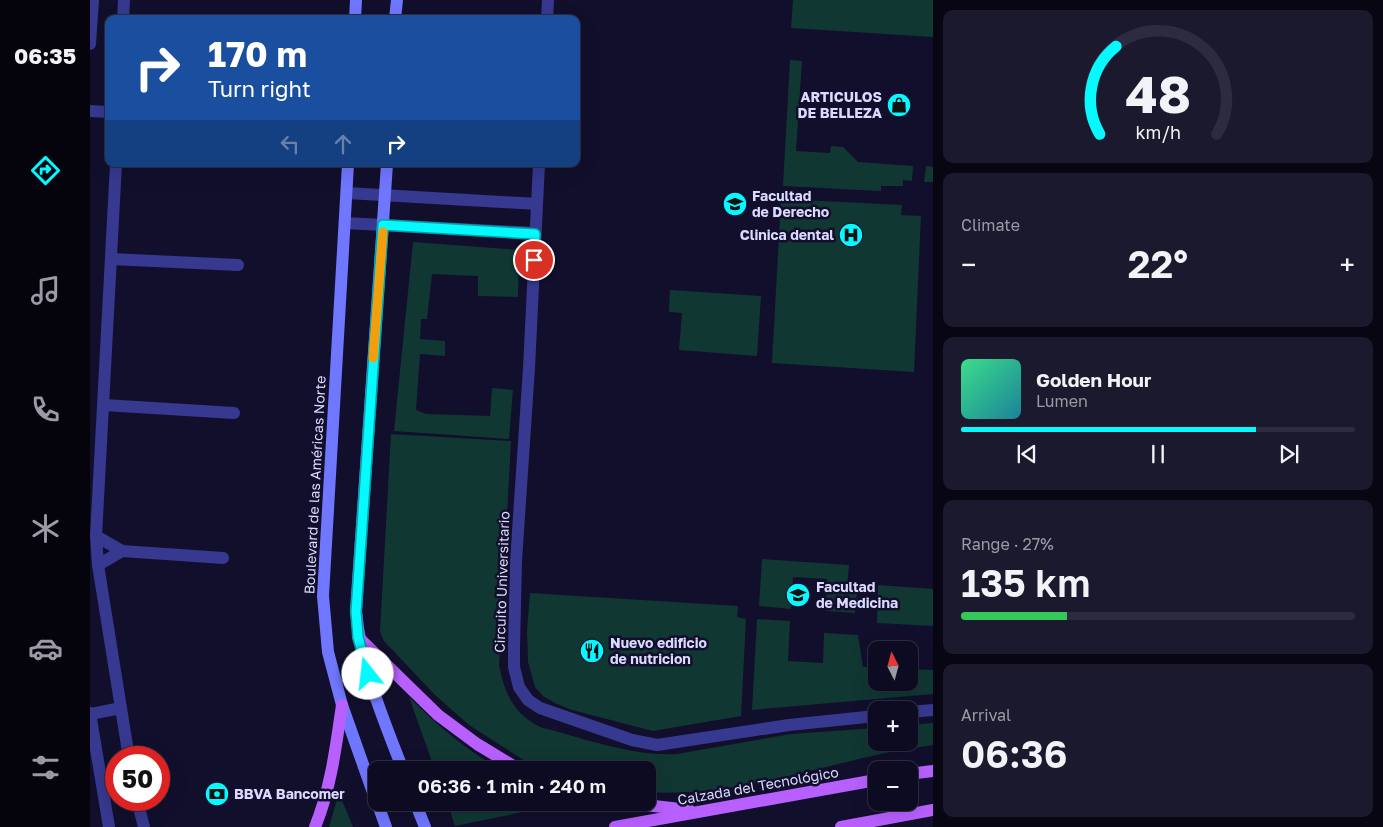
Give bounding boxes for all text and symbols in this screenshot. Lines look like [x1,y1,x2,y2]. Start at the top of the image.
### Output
text: 170 m [208,33,307,75]
icon: right [125,35,190,100]
text: 06:35 [14,42,76,69]
text: 48 [1125,62,1191,124]
text: Turn right [208,75,311,102]
place label: ARTICULOS DE BELLEZA [797,88,882,121]
shop icon: ARTICULOS DE BELLEZA [886,92,912,118]
text: km/h [1135,121,1181,143]
icon: left [276,130,304,158]
icon: ahead [329,130,357,158]
icon: right [382,130,410,158]
icon: directions [28,153,63,188]
place label: Facultad de Derecho [752,187,829,220]
school or university icon: Facultad de Derecho [722,191,748,217]
text: Climate [961,215,1020,235]
hospital icon: Clinica dental [838,222,864,248]
place label: Clinica dental [740,226,834,243]
pin [513,239,555,281]
text: 22° [1128,241,1188,286]
icon: arrive [520,246,548,274]
text: − [961,248,976,281]
text: + [1340,248,1355,281]
icon: music [28,273,63,308]
text: Golden Hour [1036,368,1151,391]
street label: Boulevard de las Américas Norte [300,375,329,595]
text: Lumen [1036,391,1088,411]
icon: phone [28,392,63,427]
icon: previous [1013,440,1041,468]
icon: pause [1144,440,1172,468]
icon: next [1275,440,1303,468]
icon: climate [28,511,63,546]
street label: Circuito Universitario [491,511,512,653]
text: Range · 27% [961,534,1054,554]
text: 135 km [961,560,1090,605]
place label: Facultad de Medicina [816,578,898,611]
school or university icon: Facultad de Medicina [785,582,811,608]
icon: car [28,631,63,666]
place label: Nuevo edificio de nutricion [610,634,707,667]
restaurant icon: Nuevo edificio de nutricion [579,638,605,664]
north arrow [868,641,918,691]
map controls [868,641,918,811]
position arrow [341,647,393,699]
button: + [868,701,918,751]
text: Arrival [961,705,1011,725]
text: 06:36 [961,731,1067,776]
speed limit sign: 50 [105,746,170,811]
icon: filters [28,750,63,785]
button: − [868,761,918,811]
street label: Calzada del Tecnológico [676,763,840,808]
text: 06:36 · 1 min · 240 m [418,774,606,797]
bank icon: BBVA Bancomer [204,781,230,807]
place label: BBVA Bancomer [234,785,345,802]

